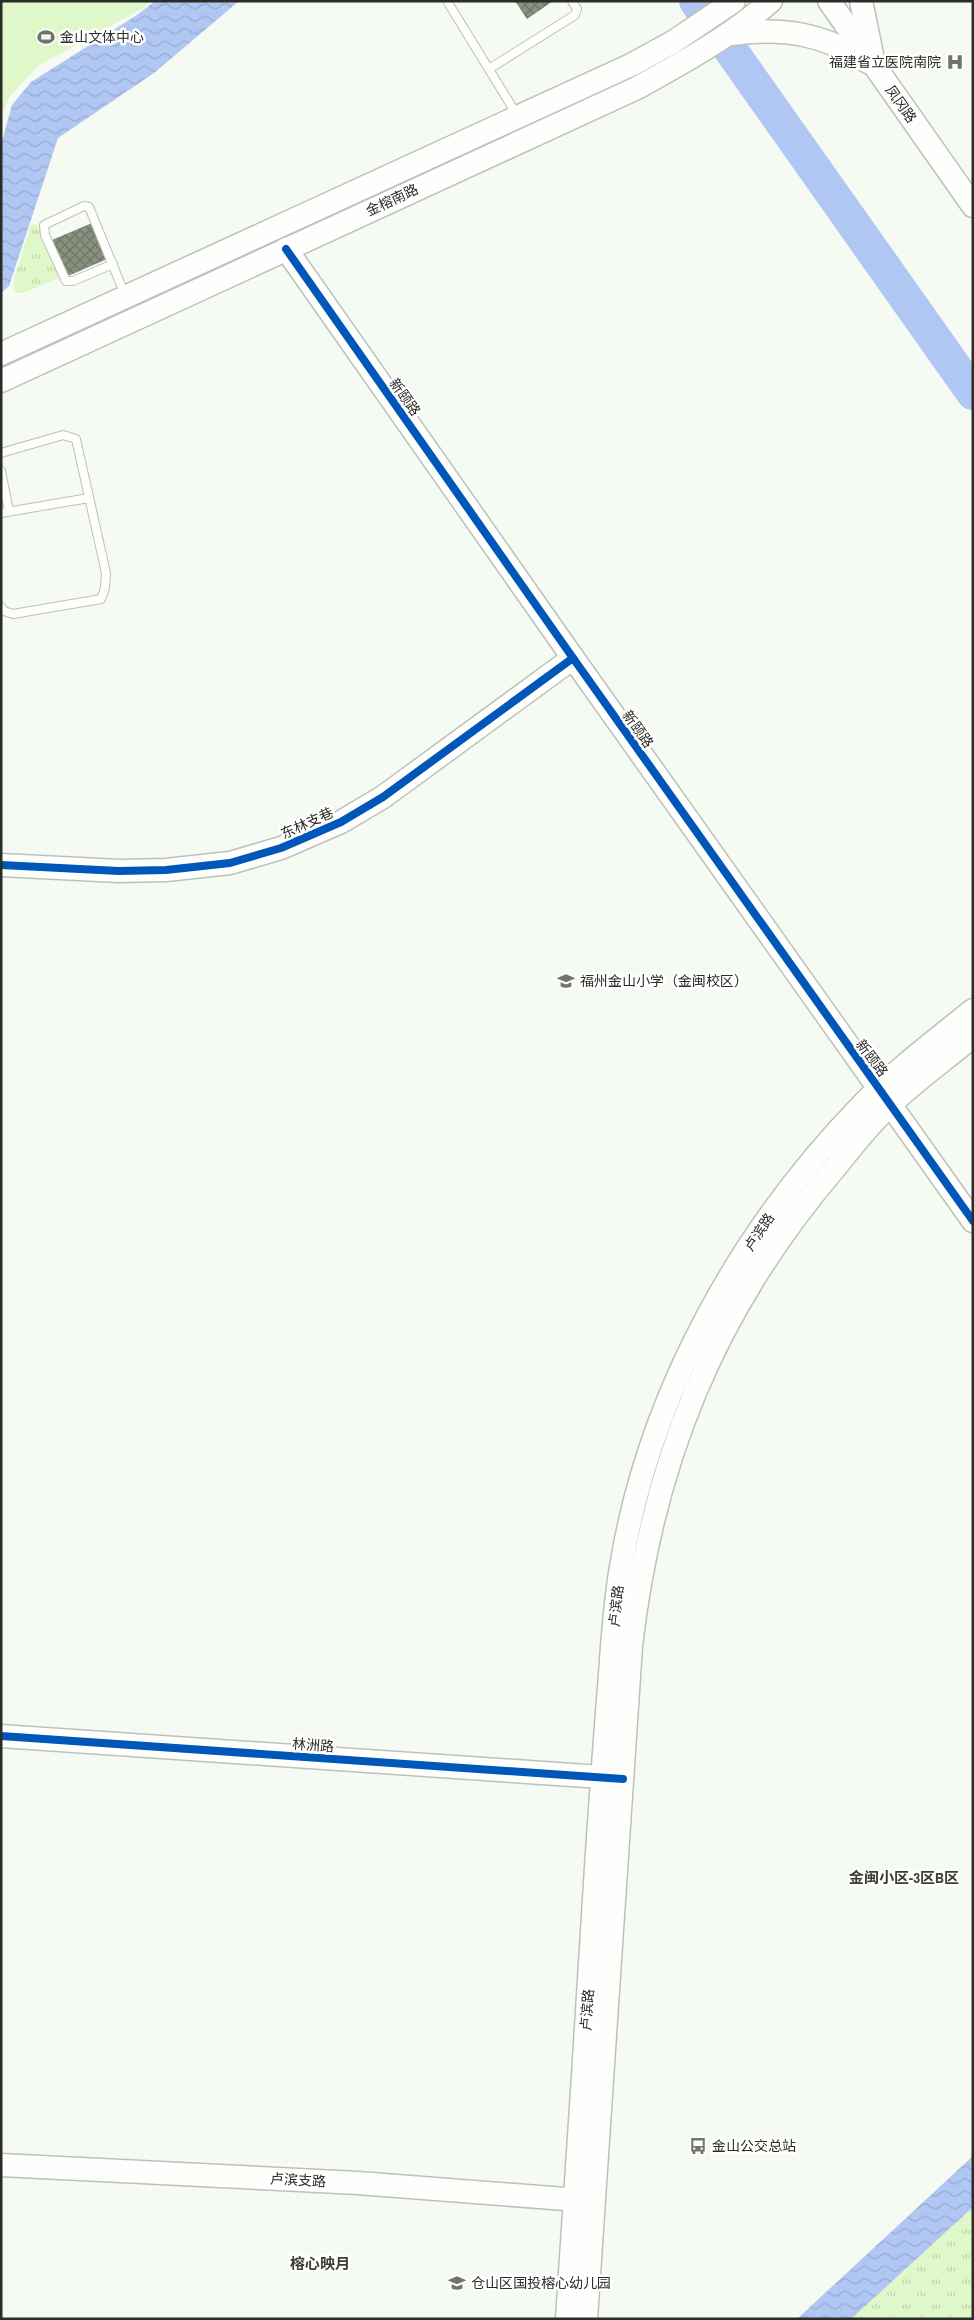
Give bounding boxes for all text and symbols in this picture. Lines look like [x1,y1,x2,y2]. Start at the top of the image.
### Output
sports icon: 金山文体中心 [36,27,56,47]
place label: 金山文体中心 [60,28,144,46]
hospital icon: 福建省立医院南院 [945,52,965,72]
place label: 福建省立医院南院 [829,53,941,71]
street label: 凤冈路 [882,82,920,126]
street label: 金榕南路 [363,180,421,220]
street label: 新颐路 [386,375,424,419]
street label: 新颐路 [619,707,657,751]
street label: 东林支巷 [278,803,336,843]
school or university icon: 福州金山小学（金闽校区） [556,971,576,991]
place label: 福州金山小学（金闽校区） [580,972,748,990]
street label: 新颐路 [852,1036,892,1080]
street label: 卢滨路 [740,1210,778,1254]
street label: 卢滨路 [605,1584,627,1628]
street label: 林洲路 [291,1735,335,1755]
district label: 金闽小区-3区B区 [849,1867,959,1888]
street label: 卢滨路 [577,1988,597,2032]
bus stop icon: 金山公交总站 [688,2136,708,2156]
place label: 金山公交总站 [712,2137,796,2155]
street label: 卢滨支路 [270,2170,326,2190]
district label: 榕心映月 [290,2253,350,2274]
school or university icon: 仓山区国投榕心幼儿园 [447,2273,467,2293]
place label: 仓山区国投榕心幼儿园 [471,2274,611,2292]

